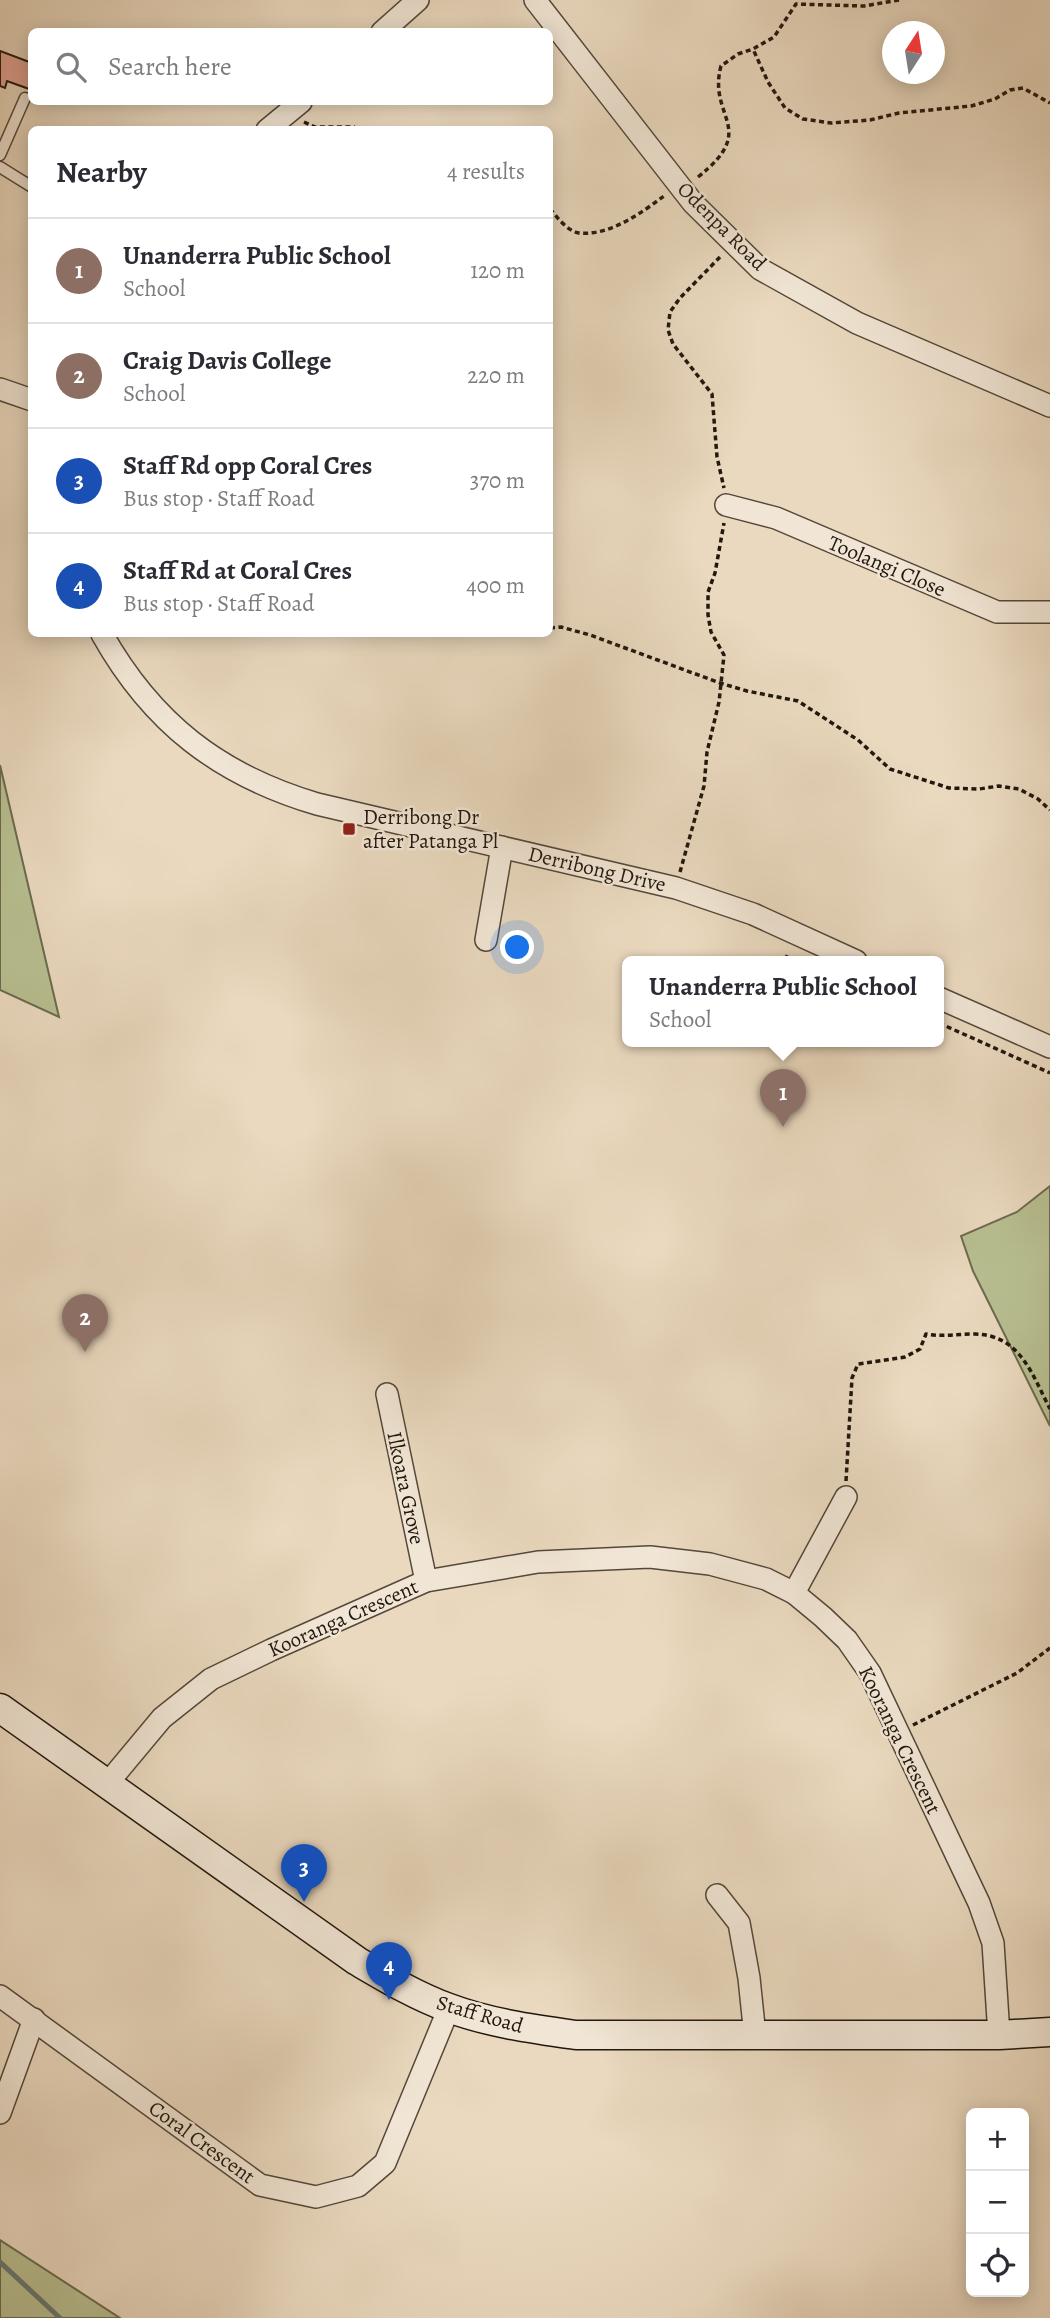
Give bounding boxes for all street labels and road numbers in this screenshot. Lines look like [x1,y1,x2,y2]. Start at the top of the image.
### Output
street label: Odenpa Road [671,175,773,277]
street label: Toolangi Close [824,529,950,603]
street label: Derribong Drive [525,840,669,898]
street label: Ilkoara Grove [380,1429,432,1547]
street label: Kooranga Crescent [263,1572,423,1664]
street label: Kooranga Crescent [852,1661,948,1819]
street label: Staff Road [433,1988,527,2040]
street label: Coral Crescent [143,2094,261,2190]

